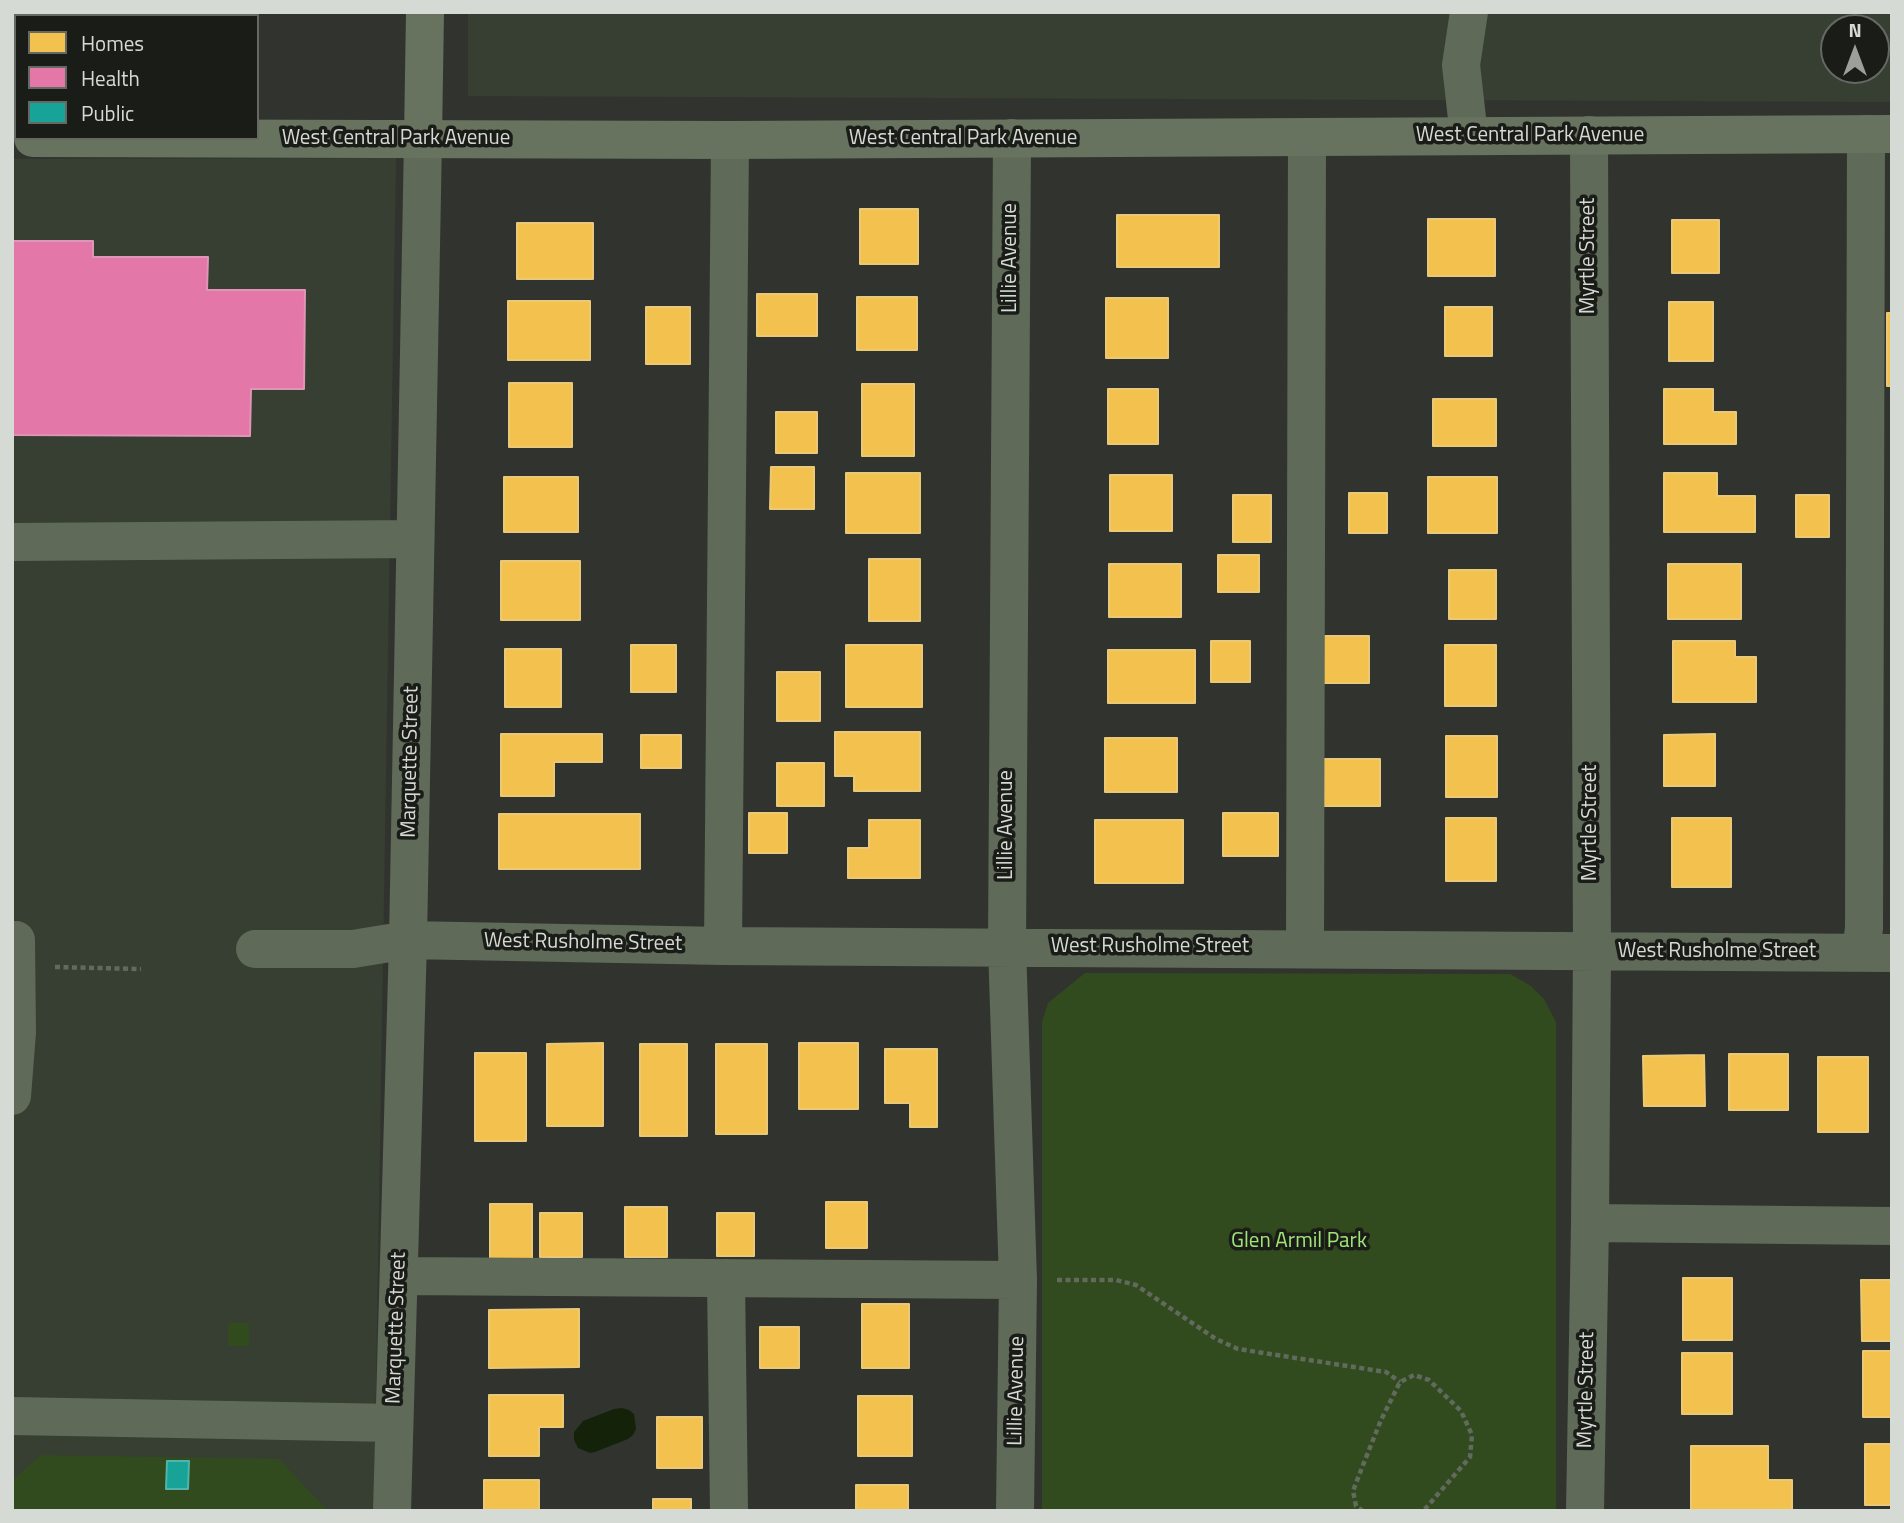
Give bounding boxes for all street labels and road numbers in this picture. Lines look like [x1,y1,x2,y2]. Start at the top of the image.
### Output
street label: West Central Park Avenue [1416,123,1644,149]
street label: West Central Park Avenue [282,126,510,152]
street label: West Central Park Avenue [849,126,1077,152]
street label: Myrtle Street [1576,198,1602,314]
street label: Lillie Avenue [998,203,1024,313]
street label: Marquette Street [397,686,425,838]
street label: Myrtle Street [1578,765,1604,881]
street label: Lillie Avenue [994,770,1020,880]
street label: West Rusholme Street [484,929,682,957]
street label: West Rusholme Street [1051,934,1249,960]
street label: West Rusholme Street [1618,939,1816,965]
street label: Marquette Street [382,1252,412,1404]
street label: Myrtle Street [1573,1331,1601,1449]
street label: Lillie Avenue [1003,1336,1031,1446]

